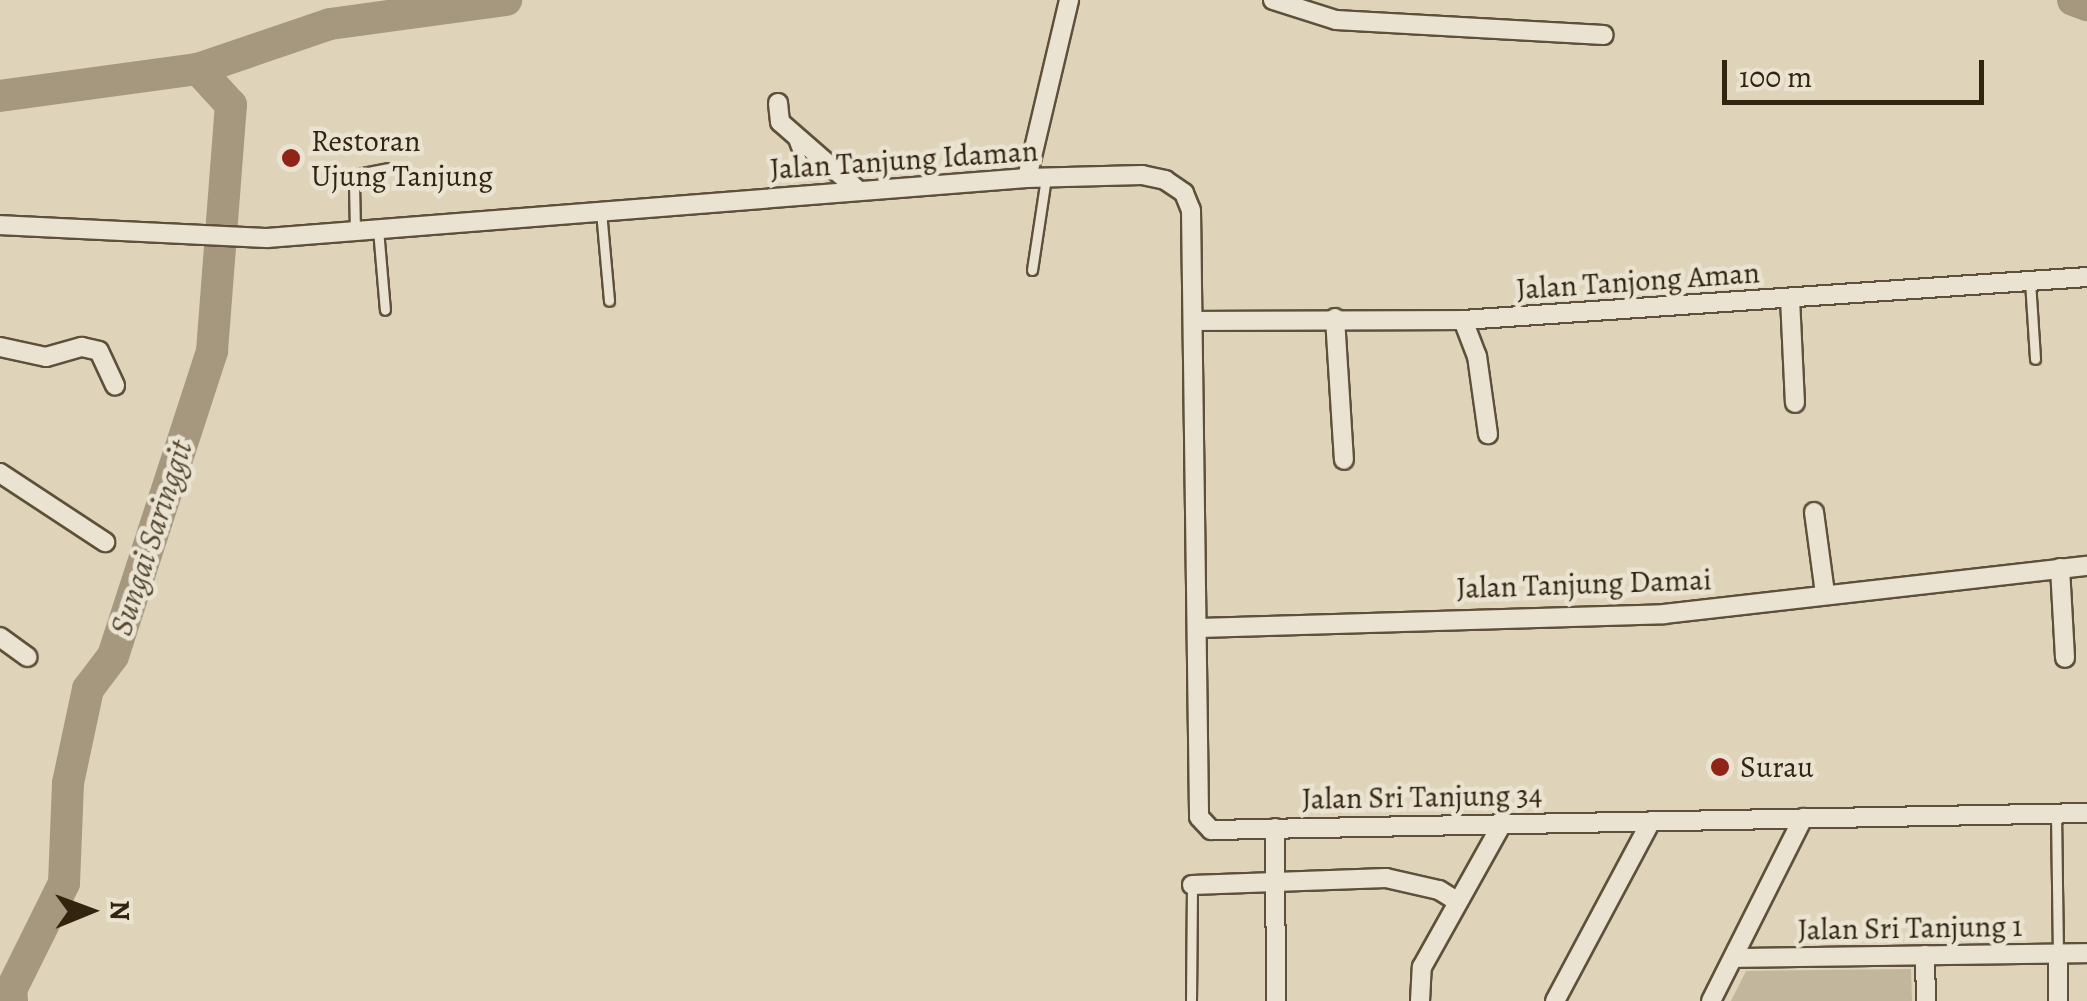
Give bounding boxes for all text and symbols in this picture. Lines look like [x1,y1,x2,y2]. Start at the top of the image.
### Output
scale bar [1727,40,1990,102]
text: 100 m [1739,57,1812,97]
place label: Restoran Ujung Tanjung [311,123,493,194]
street label: Jalan Tanjung Idaman [769,133,1039,187]
marker: Restoran Ujung Tanjung [280,147,302,169]
street label: Jalan Tanjong Aman [1515,255,1761,307]
water label: Sungai Saringgit [101,436,201,640]
street label: Jalan Tanjung Damai [1456,562,1712,606]
place label: Surau [1740,749,1814,785]
marker: Surau [1709,756,1731,778]
street label: Jalan Sri Tanjung 34 [1301,777,1543,817]
north arrow [40,861,140,961]
text: N [101,900,139,921]
street label: Jalan Sri Tanjung 1 [1797,908,2023,948]

